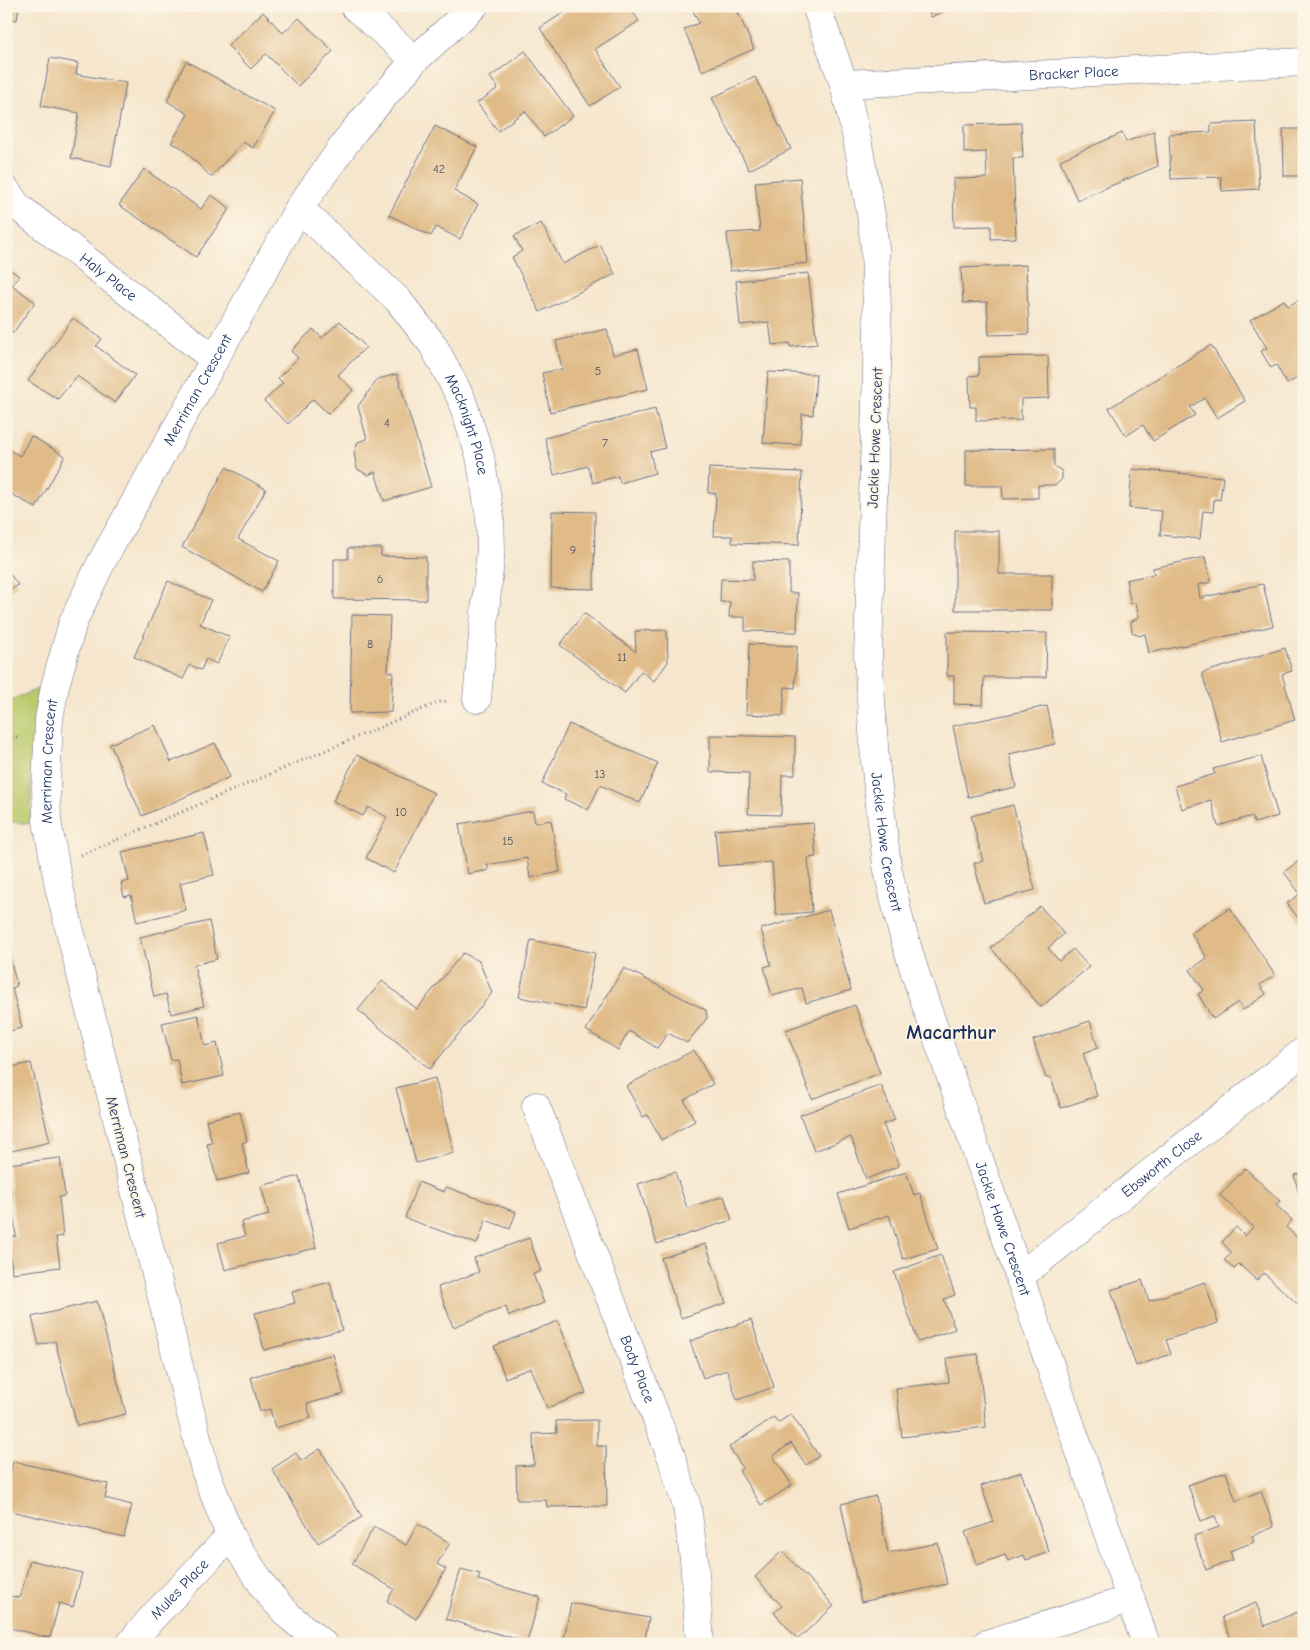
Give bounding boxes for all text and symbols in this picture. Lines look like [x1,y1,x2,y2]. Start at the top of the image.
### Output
street label: Bracker Place [1029,62,1119,84]
house number: 42 [433,162,445,176]
street label: Haly Place [76,249,141,305]
street label: Merriman Crescent [159,330,236,449]
house number: 5 [595,364,601,378]
street label: Jackie Howe Crescent [864,367,886,509]
street label: Macknight Place [441,371,492,477]
house number: 4 [384,416,390,430]
house number: 7 [602,436,608,450]
house number: 9 [570,543,576,557]
house number: 6 [377,572,383,586]
house number: 8 [367,637,373,651]
house number: 11 [617,650,627,664]
street label: Merriman Crescent [37,697,62,824]
house number: 13 [595,767,605,781]
street label: Jackie Howe Crescent [867,771,906,914]
house number: 10 [395,805,407,819]
house number: 15 [502,834,514,848]
district label: Macarthur [906,1021,996,1044]
street label: Merriman Crescent [102,1094,150,1220]
street label: Ebsworth Close [1118,1126,1206,1201]
street label: Jackie Howe Crescent [972,1159,1035,1299]
street label: Body Place [616,1333,659,1406]
street label: Mules Place [147,1555,213,1623]

